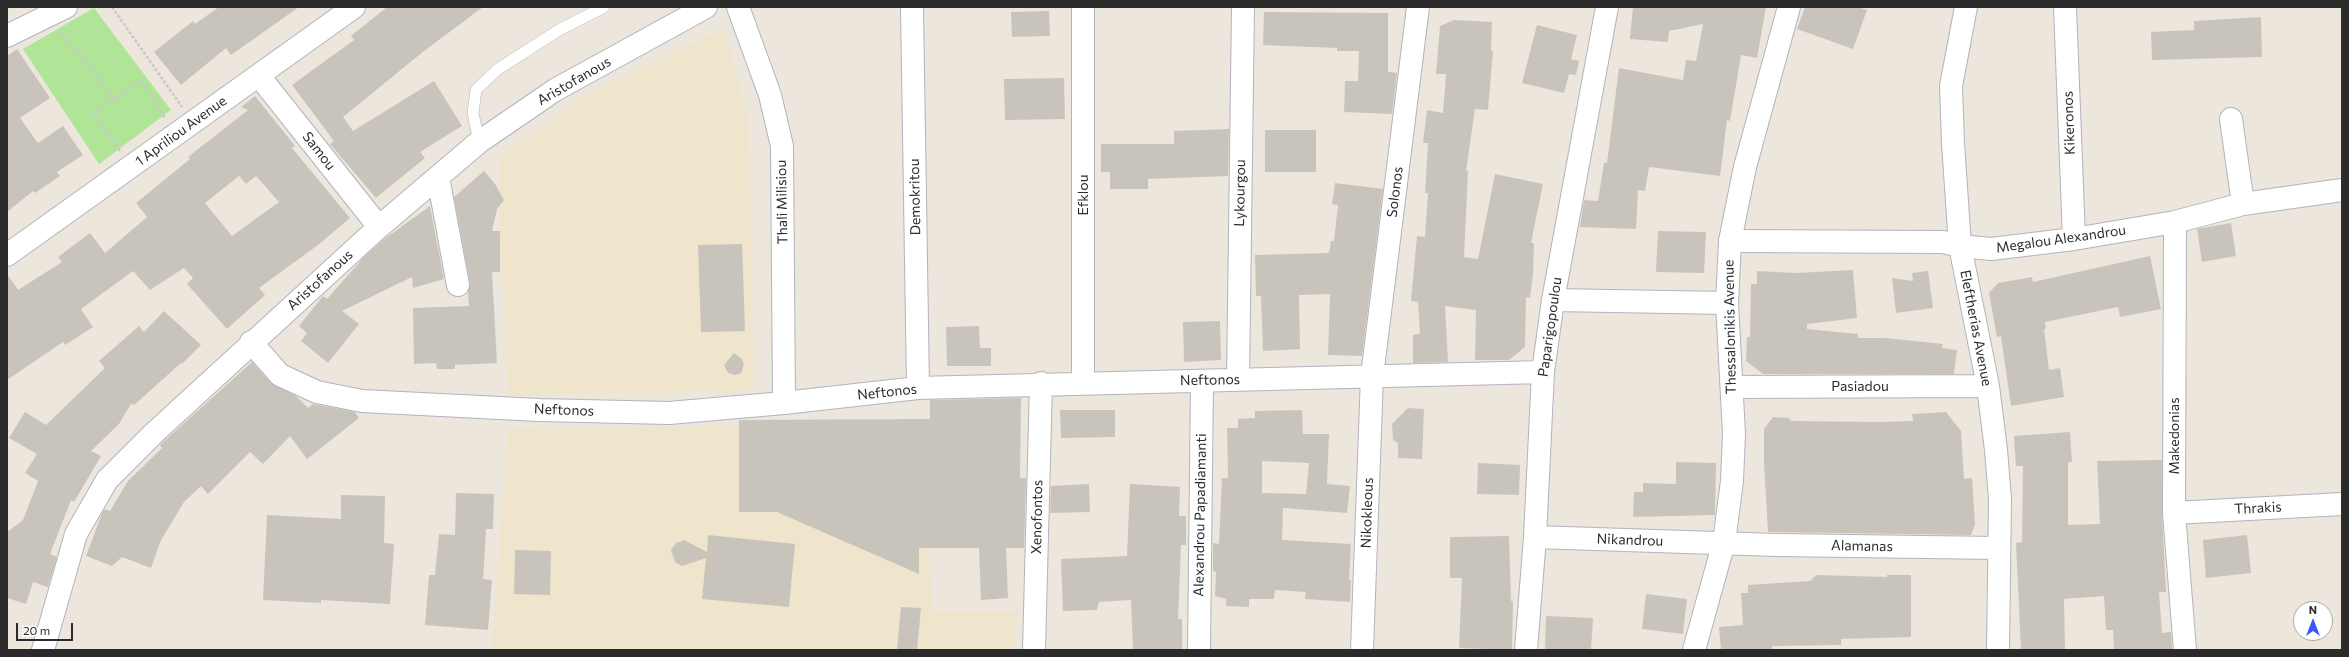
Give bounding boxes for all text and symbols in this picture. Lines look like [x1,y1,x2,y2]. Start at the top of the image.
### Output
street label: Aristofanous [534,53,614,109]
street label: Kikeronos [2059,91,2079,155]
street label: 1 Apriliou Avenue [132,92,230,170]
street label: Samou [299,129,339,173]
street label: Demokritou [906,158,924,236]
street label: Lykourgou [1231,159,1249,227]
street label: Thali Milisiou [773,160,791,244]
street label: Solonos [1384,166,1406,218]
street label: Efklou [1075,175,1091,215]
street label: Megalou Alexandrou [1995,222,2127,256]
street label: Aristofanous [284,246,356,314]
street label: Thessalonikis Avenue [1720,259,1740,395]
street label: Eleftherias Avenue [1956,268,1996,388]
street label: Paparigopoulou [1535,276,1565,378]
street label: Neftonos [1180,371,1240,389]
street label: Pasiadou [1831,378,1889,394]
street label: Neftonos [856,381,918,403]
street label: Makedonias [2166,397,2182,475]
street label: Neftonos [534,401,594,419]
street label: Alexandrou Papadiamanti [1190,433,1210,597]
street label: Nikokleous [1357,477,1377,549]
street label: Xenofontos [1028,480,1046,554]
street label: Thrakis [2234,498,2282,518]
street label: Nikandrou [1596,530,1664,550]
street label: Alamanas [1831,537,1893,555]
north arrow [2293,601,2333,641]
text: N [2309,603,2317,616]
scale bar [18,615,75,641]
text: 20 m [23,623,50,637]

